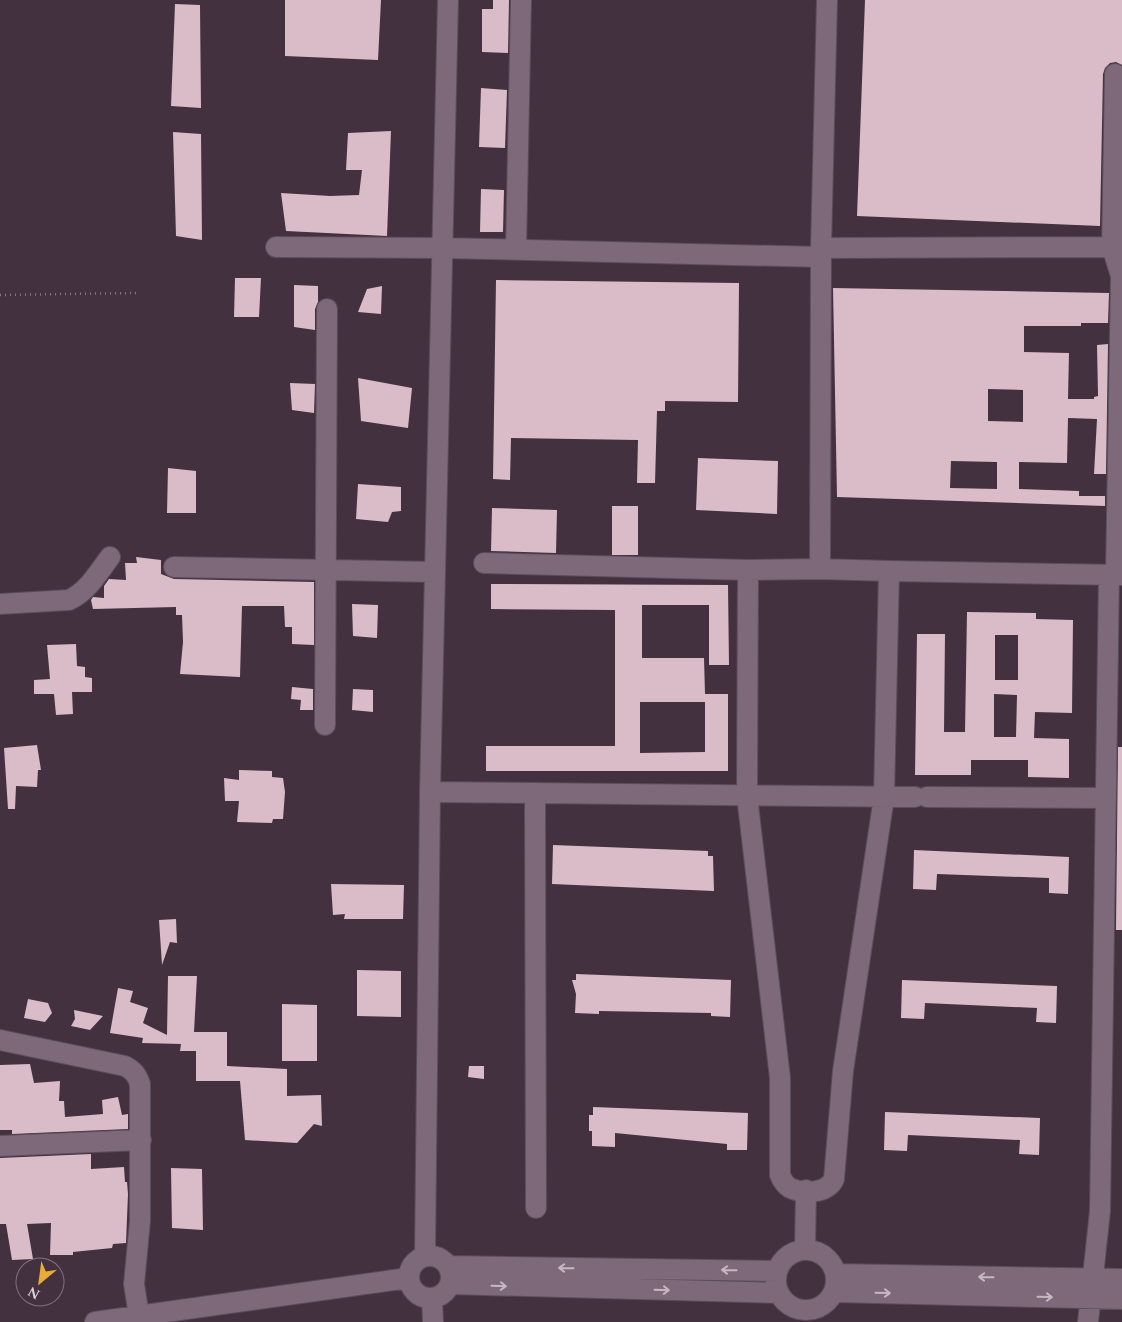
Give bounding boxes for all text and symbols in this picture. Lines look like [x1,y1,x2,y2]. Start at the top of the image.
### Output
north arrow [15,1257,65,1307]
one-way arrow [558,1263,574,1273]
one-way arrow [721,1266,737,1275]
one-way arrow [978,1272,994,1282]
text: N [24,1281,44,1305]
one-way arrow [490,1281,507,1291]
one-way arrow [653,1285,669,1295]
one-way arrow [874,1289,890,1298]
one-way arrow [1036,1292,1053,1302]

